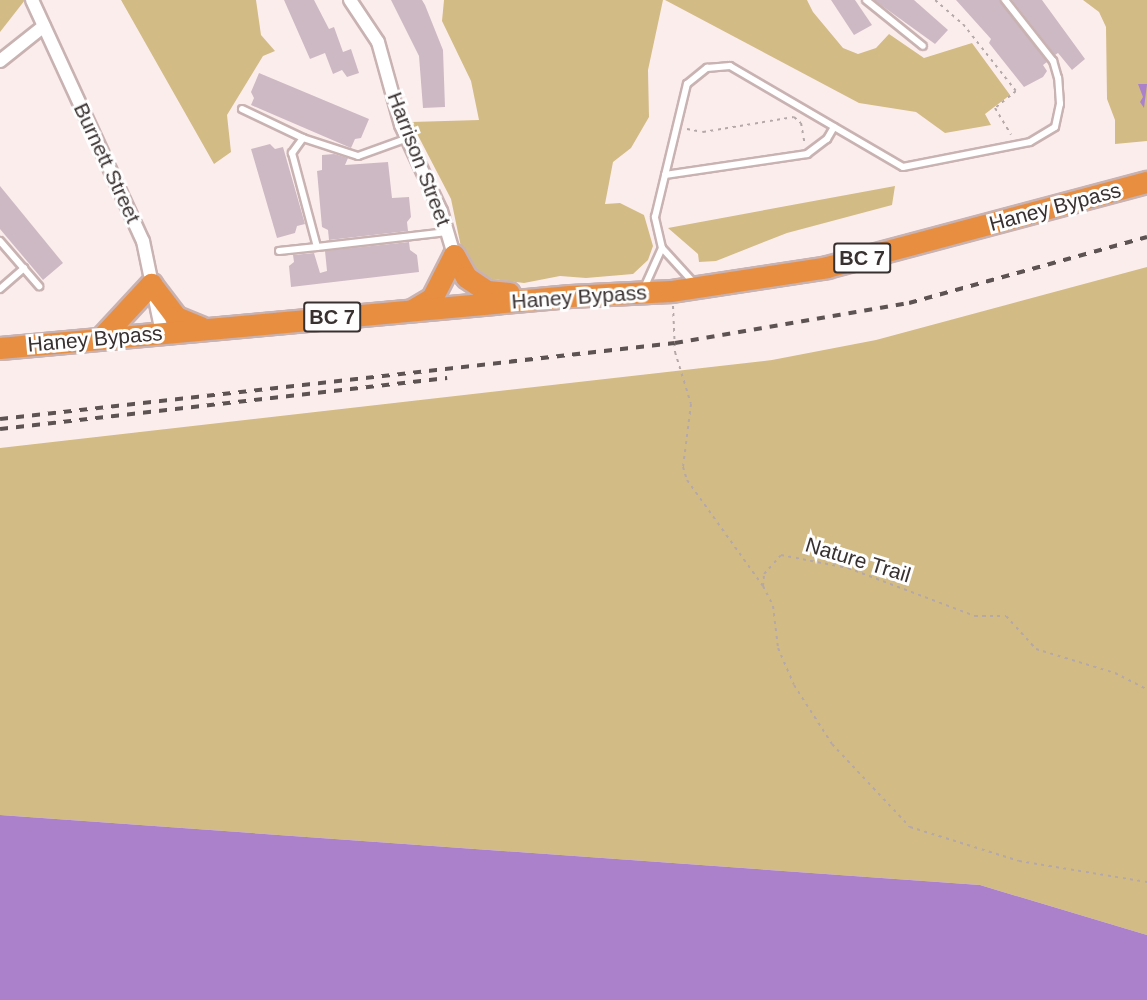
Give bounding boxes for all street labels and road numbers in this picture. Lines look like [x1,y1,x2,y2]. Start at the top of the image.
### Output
street label: Harrison Street [382,89,456,229]
street label: Burnett Street [68,99,146,227]
street label: Haney Bypass [986,177,1124,237]
road number: BC 7 [832,241,892,275]
street label: Haney Bypass [511,280,647,314]
road number: BC 7 [302,300,362,334]
street label: Haney Bypass [26,321,164,357]
street label: Nature Trail [802,532,914,588]

